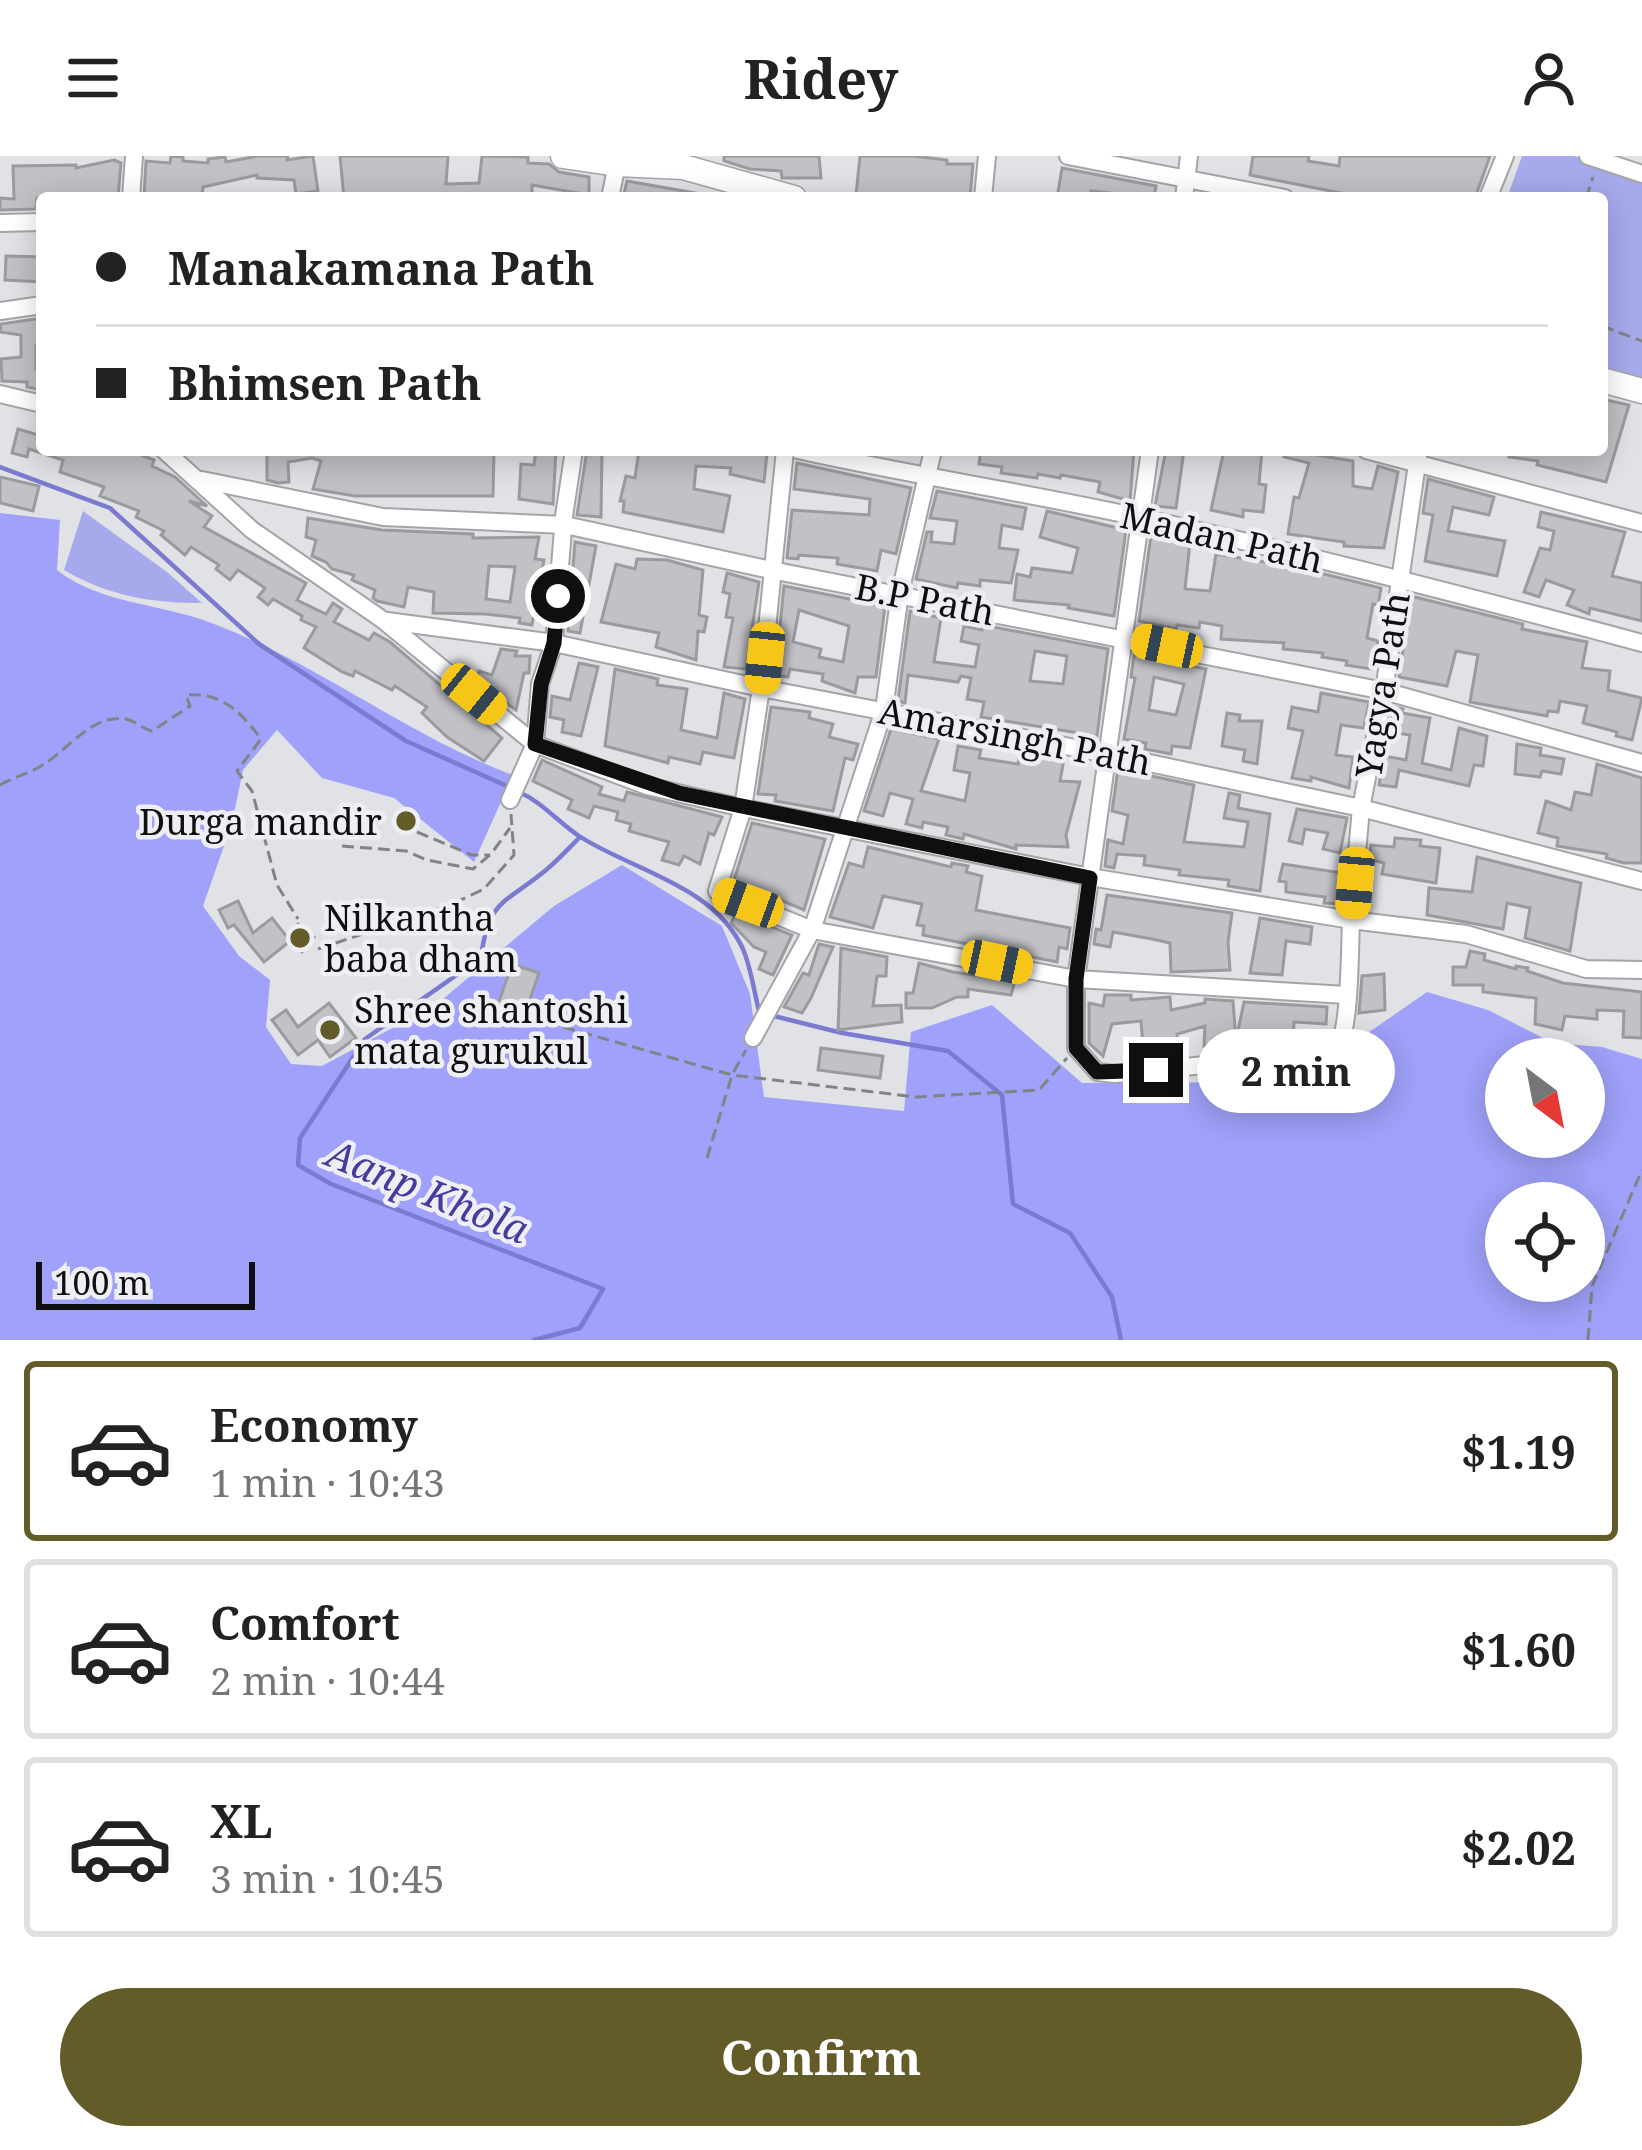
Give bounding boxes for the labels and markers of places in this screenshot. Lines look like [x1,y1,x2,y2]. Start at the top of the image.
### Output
place label: Durga mandir [139,797,382,846]
marker: Durga mandir [393,808,419,834]
place label: Nilkantha baba dham [324,893,517,983]
marker: Nilkantha baba dham [287,925,313,951]
place label: Shree shantoshi mata gurukul [354,985,628,1075]
marker: Shree shantoshi mata gurukul [317,1017,343,1043]

